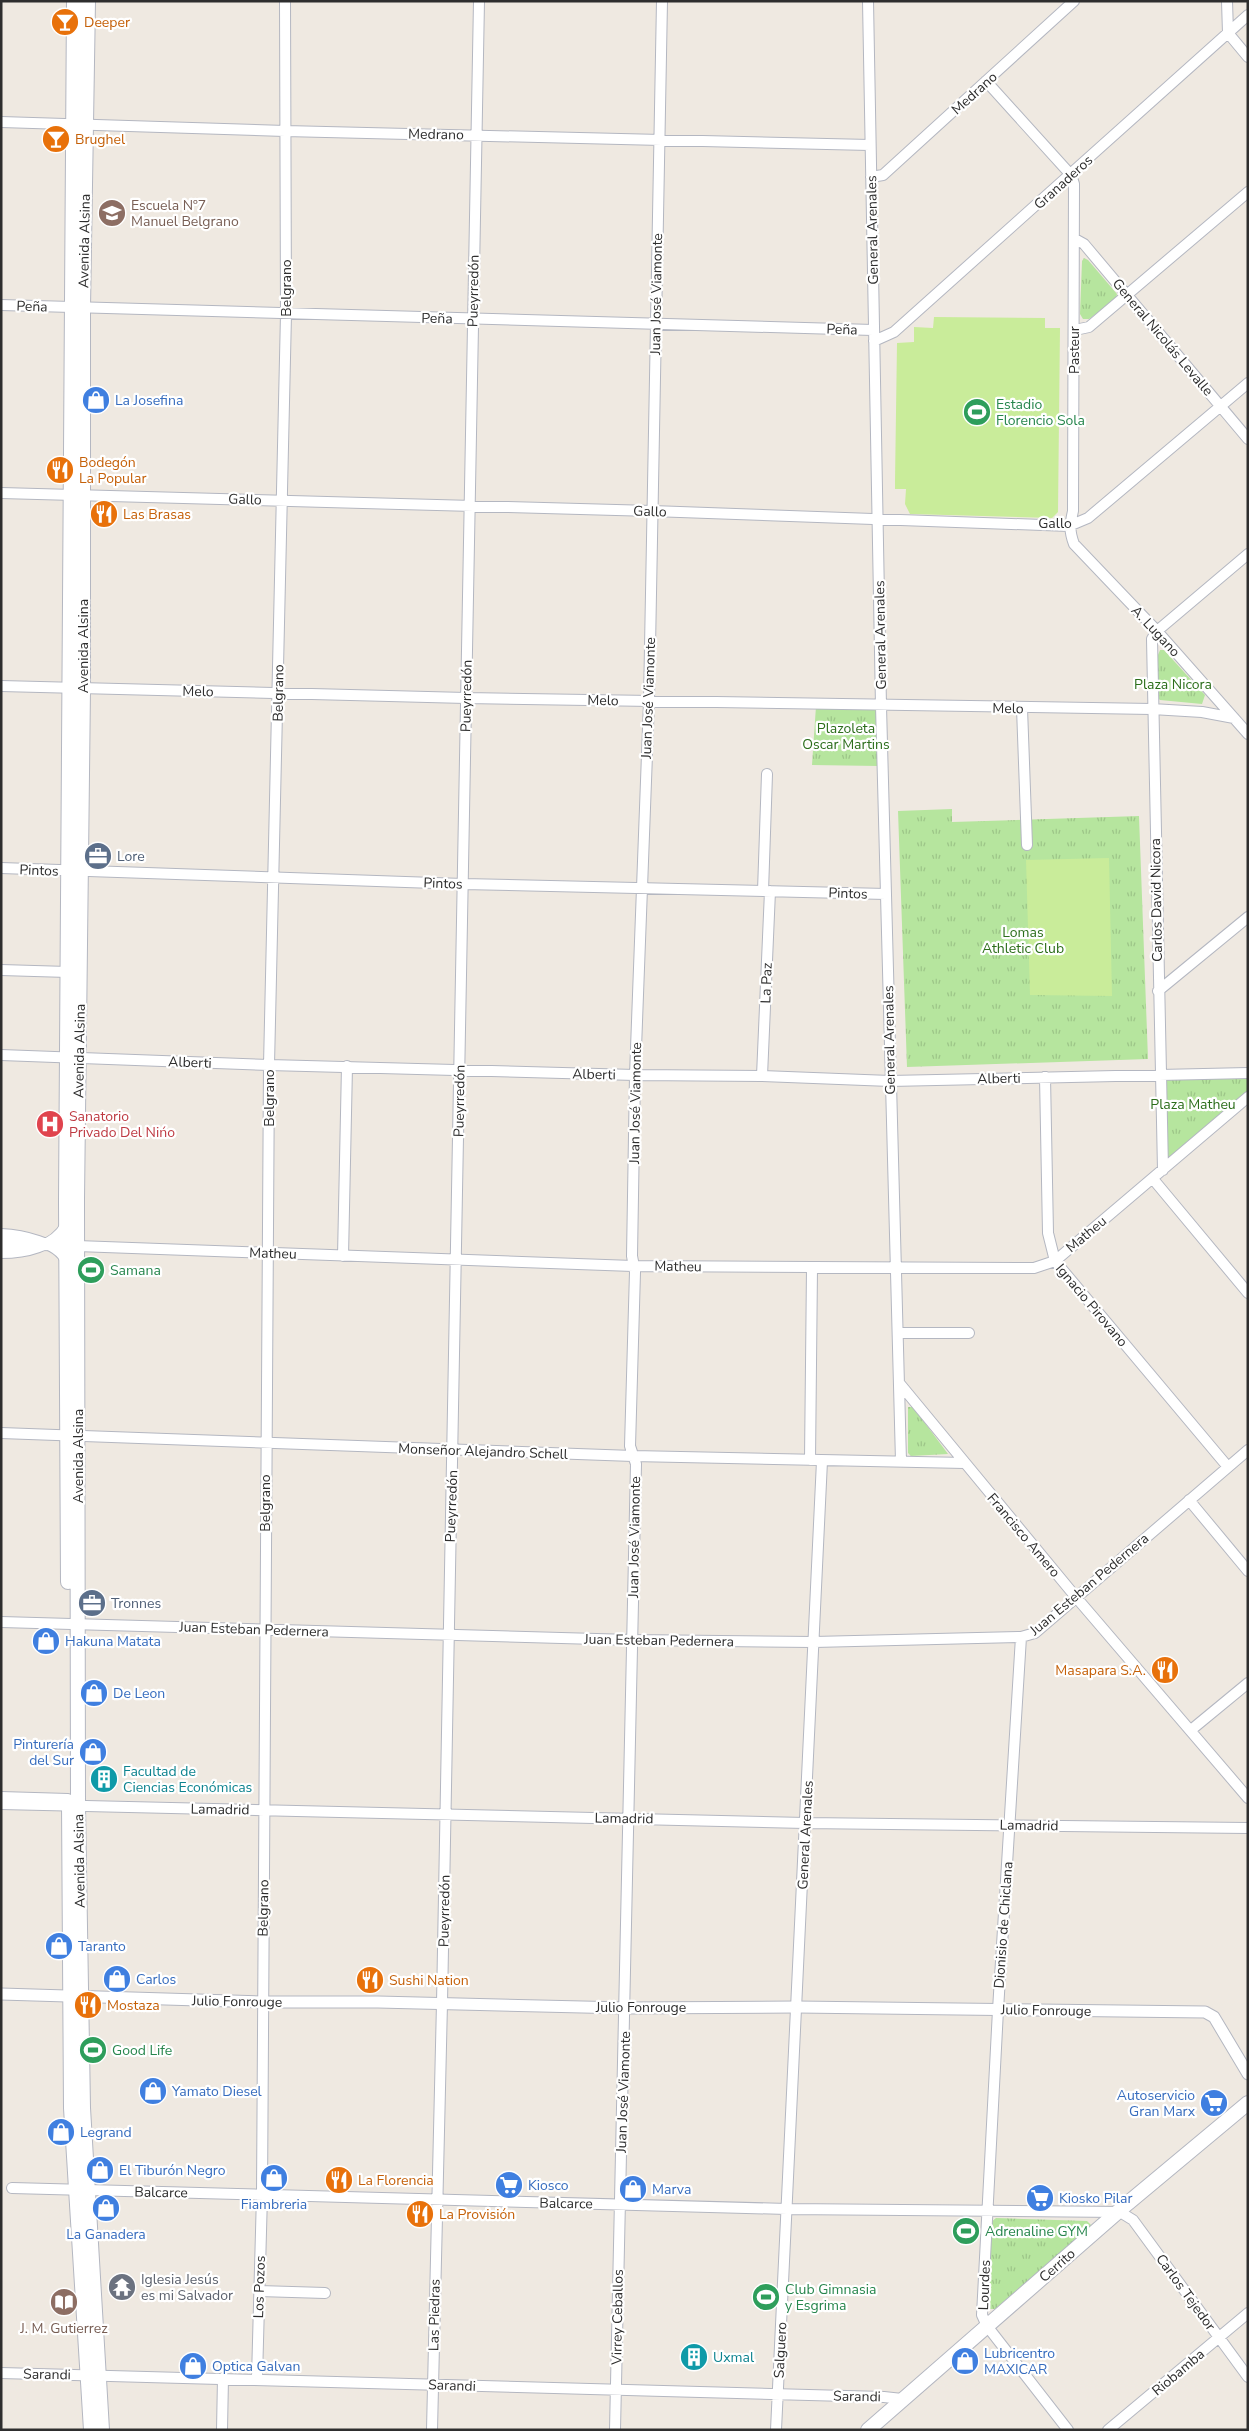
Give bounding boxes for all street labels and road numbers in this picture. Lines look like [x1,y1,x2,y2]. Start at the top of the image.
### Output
street label: Medrano [947,68,1002,119]
street label: Medrano [408,125,464,144]
street label: Granaderos [1030,151,1097,214]
street label: General Arenales [862,175,883,285]
street label: Avenida Alsina [74,194,95,288]
street label: Juan José Viamonte [646,233,667,356]
street label: Pueyrredón [463,255,484,327]
street label: Belgrano [277,259,296,317]
street label: General Nicolás Levalle [1108,275,1217,400]
street label: Peña [16,296,48,317]
street label: Peña [421,309,453,328]
street label: Peña [826,319,858,340]
street label: Pasteur [1065,326,1084,374]
street label: Gallo [228,489,262,510]
street label: Gallo [633,501,667,522]
street label: Gallo [1038,514,1072,533]
street label: General Arenales [870,580,891,690]
street label: Avenida Alsina [74,599,93,693]
street label: A. Lugano [1127,601,1185,661]
street label: Juan José Viamonte [637,637,660,760]
street label: Pueyrredón [456,660,477,732]
street label: Belgrano [269,664,289,722]
street label: Melo [182,682,214,701]
street label: Melo [587,691,619,710]
street label: Melo [992,699,1024,718]
street label: Carlos David Nicora [1146,838,1167,962]
street label: Pintos [19,860,59,881]
street label: Pintos [423,873,463,894]
street label: Pintos [828,883,868,904]
street label: La Paz [756,962,777,1004]
street label: General Arenales [879,985,900,1095]
street label: Avenida Alsina [69,1004,90,1098]
street label: Juan José Viamonte [625,1042,646,1165]
street label: Alberti [168,1052,212,1073]
street label: Pueyrredón [449,1065,470,1137]
street label: Alberti [572,1065,616,1084]
street label: Belgrano [260,1069,279,1127]
street label: Alberti [977,1069,1021,1088]
street label: Matheu [1062,1212,1111,1257]
street label: Matheu [249,1243,297,1264]
street label: Matheu [654,1257,702,1276]
street label: Ignacio Pirovano [1051,1260,1132,1351]
street label: Avenida Alsina [69,1409,88,1503]
street label: Monseñor Alejandro Schell [398,1439,569,1464]
street label: Pueyrredón [441,1469,462,1543]
street label: Belgrano [256,1474,275,1532]
street label: Juan José Viamonte [624,1476,645,1599]
street label: Francisco Amero [983,1489,1065,1582]
street label: Juan Esteban Pedernera [1025,1529,1153,1640]
street label: Juan Esteban Pedernera [178,1617,329,1642]
street label: Juan Esteban Pedernera [583,1630,734,1651]
street label: General Arenales [793,1780,818,1890]
street label: Lamadrid [190,1799,250,1820]
street label: Lamadrid [594,1808,654,1829]
street label: Avenida Alsina [69,1814,90,1908]
street label: Lamadrid [999,1815,1059,1836]
street label: Dionisio de Chiclana [990,1861,1017,1989]
street label: Pueyrredón [434,1875,455,1947]
street label: Belgrano [254,1879,274,1937]
street label: Julio Fonrouge [191,1991,282,2012]
street label: Julio Fonrouge [595,1998,686,2017]
street label: Julio Fonrouge [1000,2000,1091,2021]
street label: Juan José Viamonte [612,2031,635,2154]
street label: Balcarce [134,2183,188,2202]
street label: Balcarce [539,2194,593,2213]
street label: Cerrito [1035,2244,1080,2286]
street label: Carlos Tejedor [1151,2250,1220,2334]
street label: Los Pozos [249,2255,270,2319]
street label: Lourdes [974,2259,995,2311]
street label: Virrey Ceballos [607,2269,628,2366]
street label: Las Piedras [424,2278,445,2351]
street label: Salguero [770,2321,791,2379]
street label: Riobamba [1148,2345,1209,2400]
street label: Sarandi [23,2365,71,2384]
street label: Sarandi [428,2375,476,2396]
street label: Sarandi [833,2387,881,2406]

